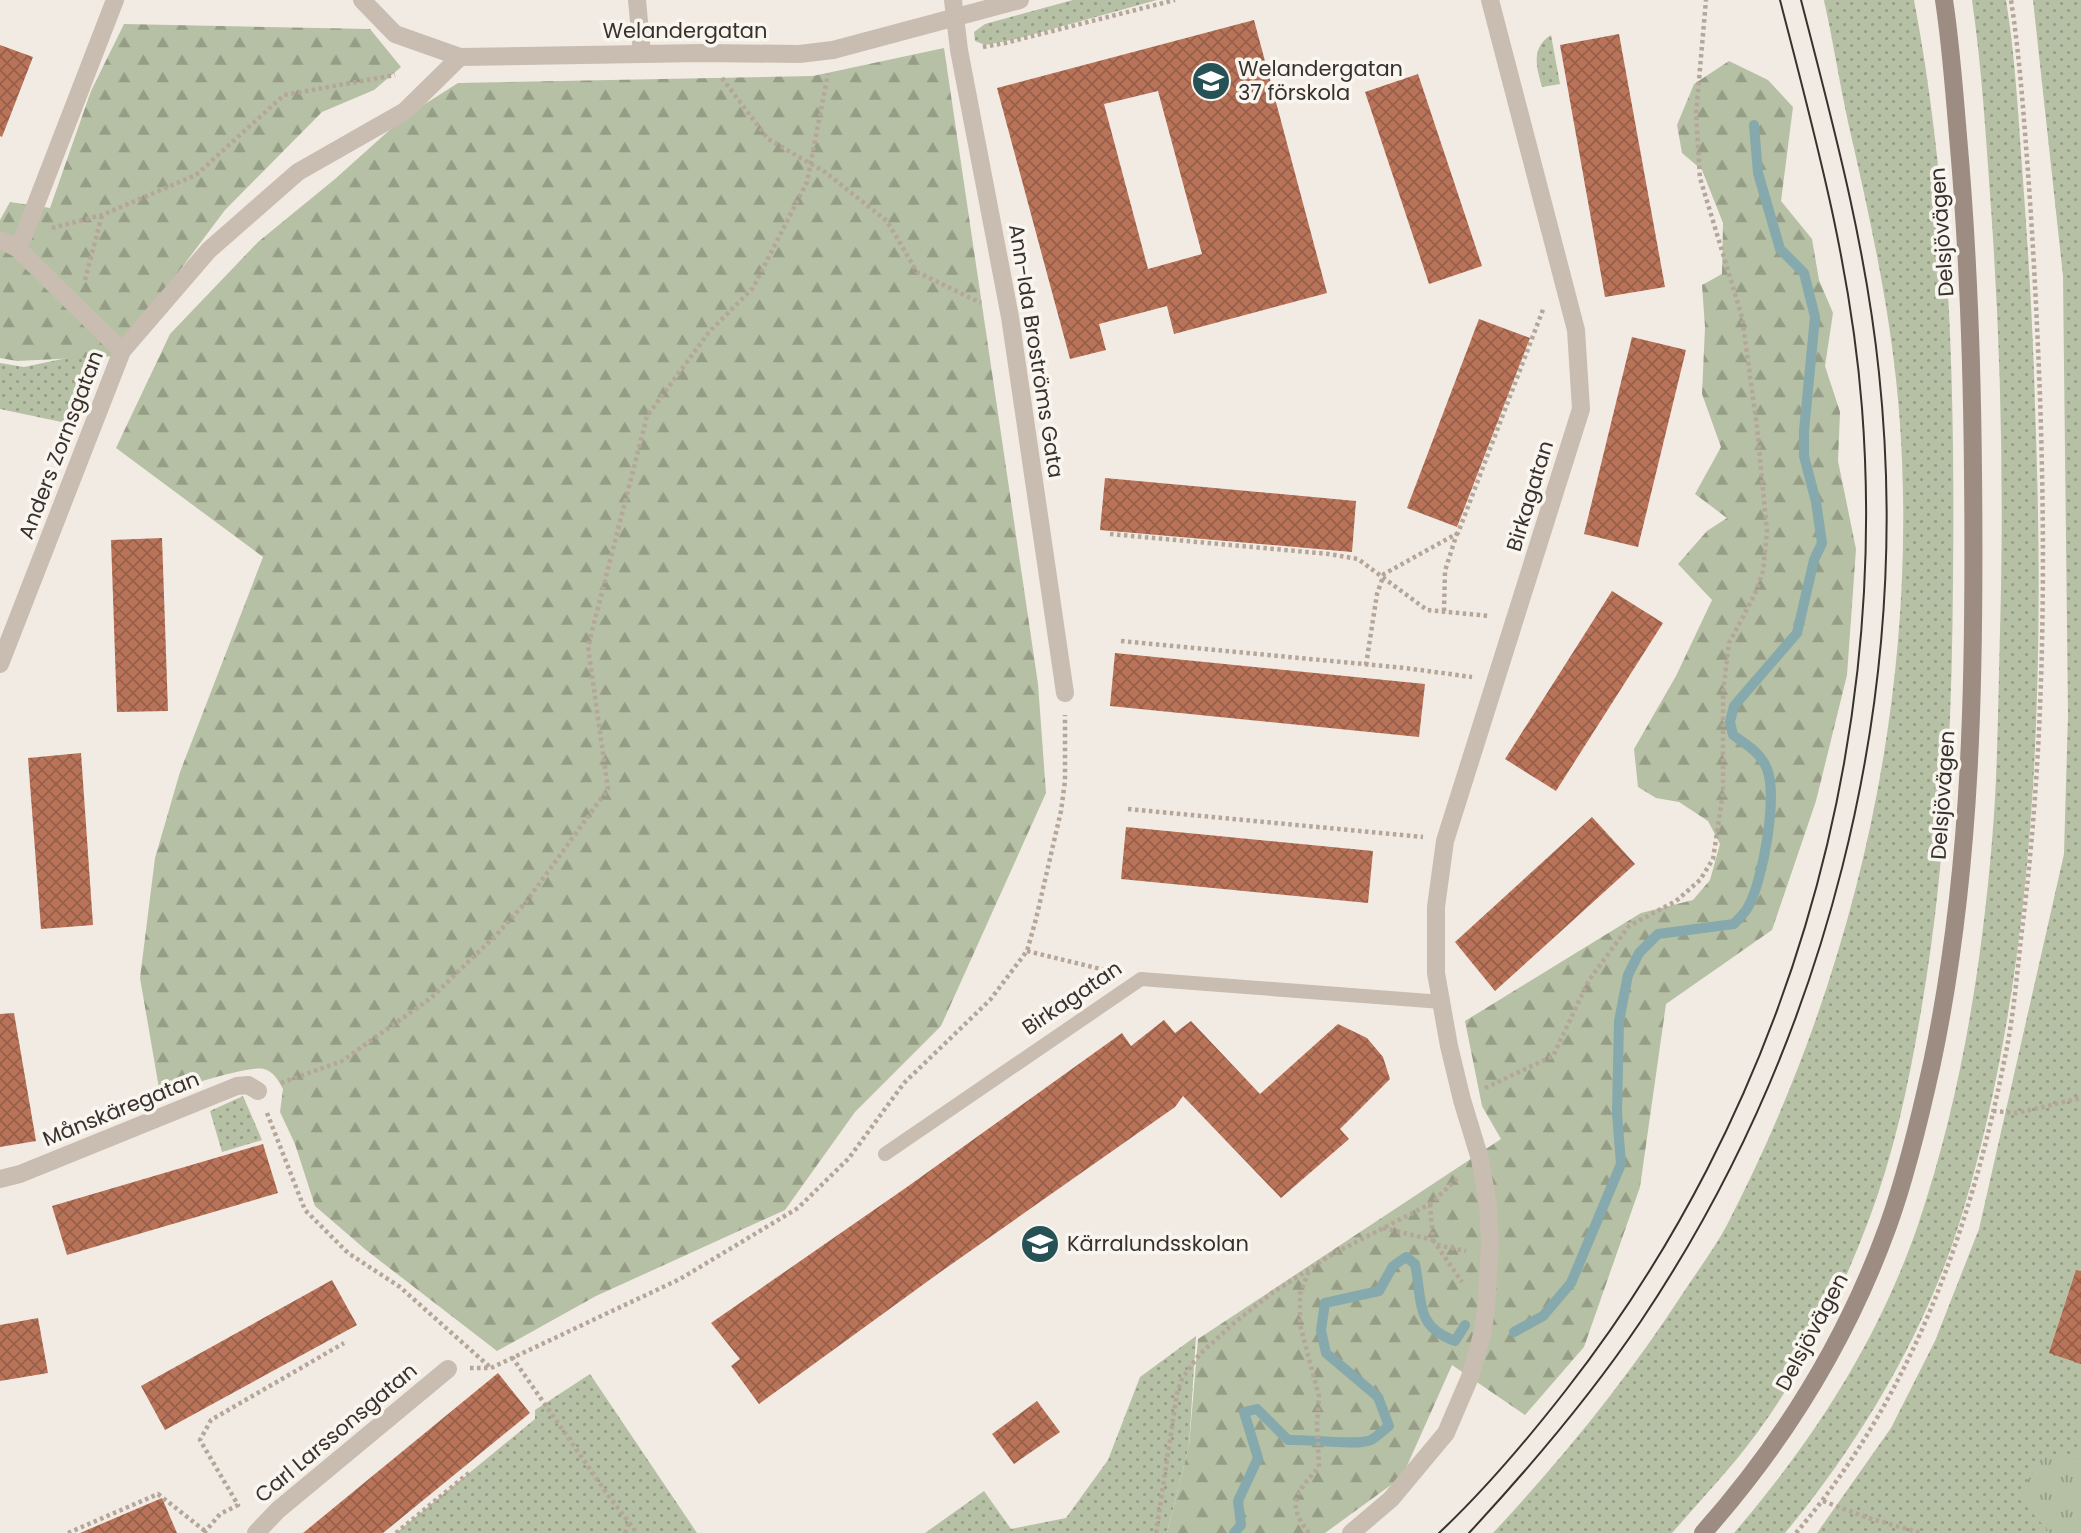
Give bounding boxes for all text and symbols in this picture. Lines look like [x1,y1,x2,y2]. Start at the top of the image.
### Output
street label: Welandergatan [602,16,768,45]
place label: Welandergatan 37 förskola [1238,54,1403,107]
school or university icon: Welandergatan 37 förskola [1190,60,1232,102]
street label: Delsjövägen [1923,167,1960,298]
street label: Ann-Ida Broströms Gata [1002,222,1071,480]
street label: Anders Zornsgatan [11,346,110,543]
street label: Birkagatan [1499,437,1560,555]
street label: Delsjövägen [1924,729,1961,860]
street label: Birkagatan [1016,954,1127,1042]
street label: Månskäregatan [38,1064,203,1153]
school or university icon: Kärralundsskolan [1019,1223,1061,1265]
place label: Kärralundsskolan [1067,1229,1249,1258]
street label: Delsjövägen [1768,1268,1855,1396]
street label: Carl Larssonsgatan [248,1356,423,1509]

